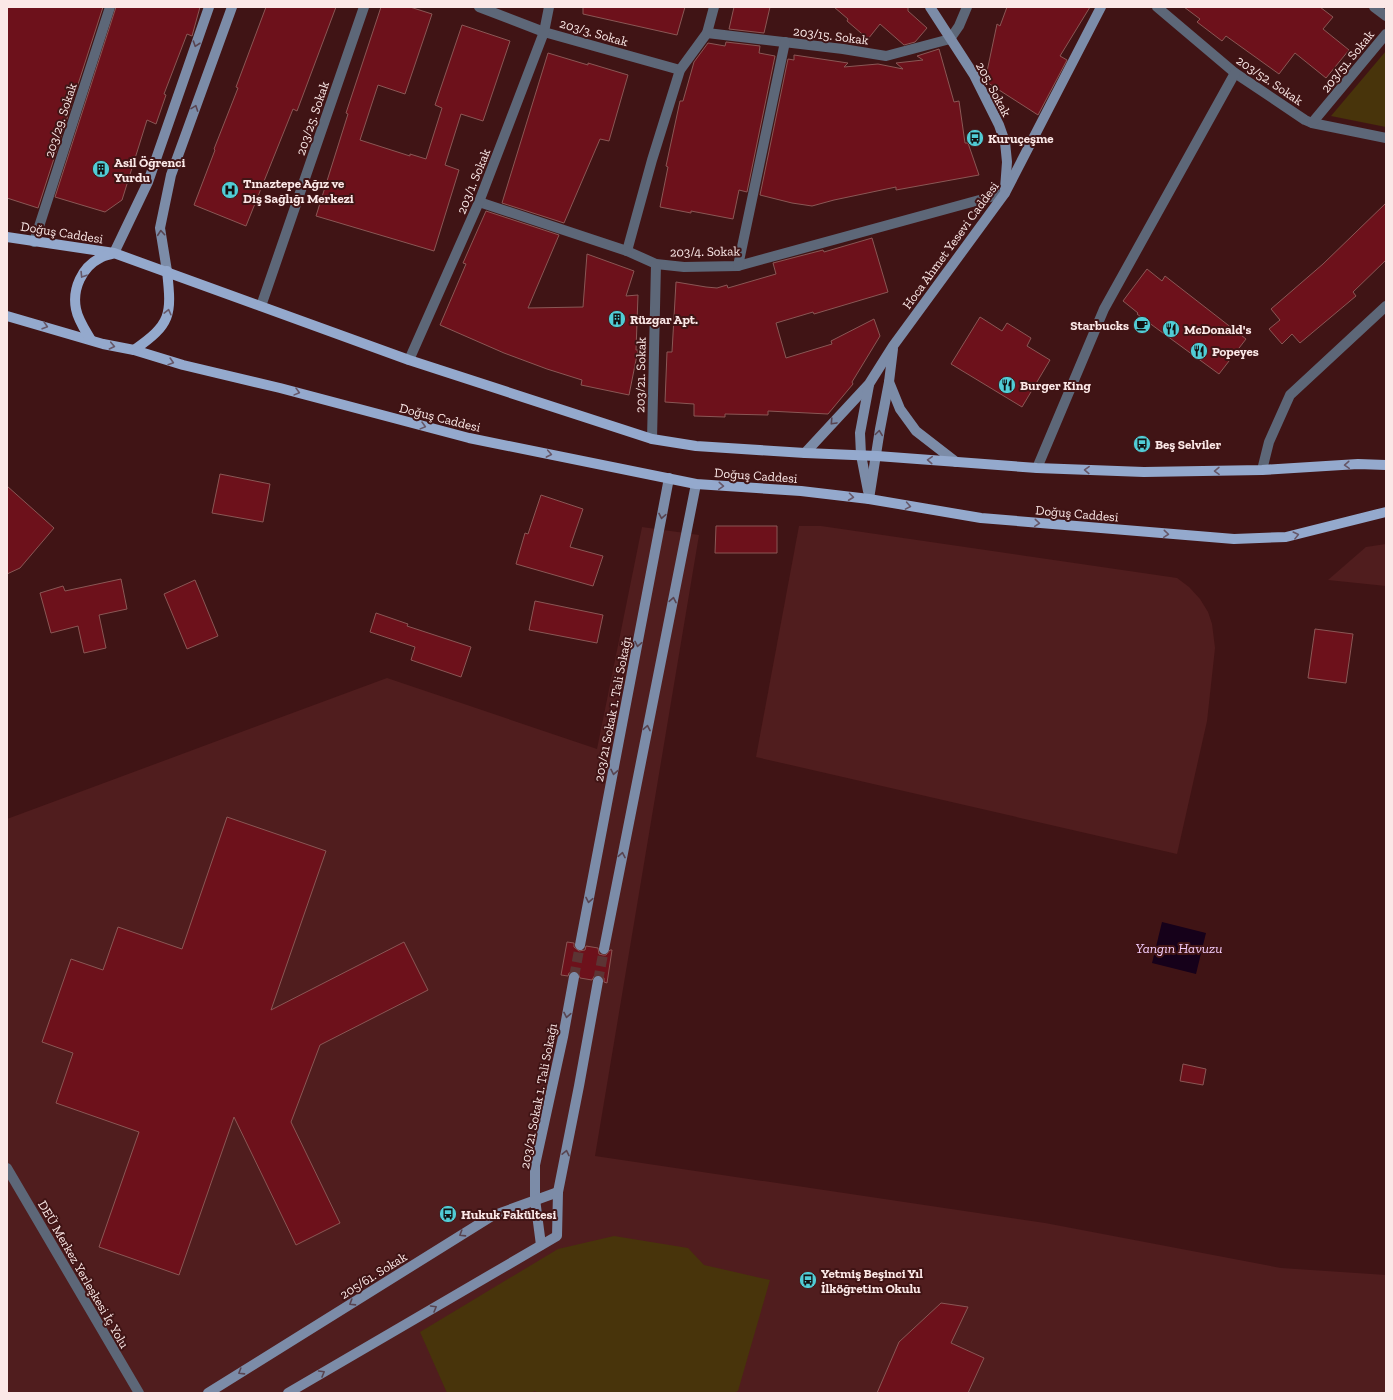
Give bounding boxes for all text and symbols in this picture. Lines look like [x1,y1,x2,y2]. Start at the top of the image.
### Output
street label: 203/3. Sokak [558,16,630,49]
street label: 203/15. Sokak [792,23,870,48]
street label: 203/51. Sokak [1318,27,1377,95]
one-way arrow [193,40,201,47]
street label: 203/52. Sokak [1234,53,1306,108]
street label: 205. Sokak [973,59,1014,119]
street label: 203/25. Sokak [293,79,332,157]
street label: 203/29. Sokak [41,81,80,159]
one-way arrow [191,105,199,112]
bus stop icon: Kuruçeşme [965,128,985,148]
place label: Kuruçeşme [988,131,1054,146]
street label: 203/1. Sokak [454,146,493,216]
place label: Asil Öğrenci Yurdu [114,155,185,185]
building icon: Asil Öğrenci Yurdu [91,159,111,179]
place label: Tınaztepe Ağız ve Diş Sağlığı Merkezi [243,176,354,206]
street label: Hoca Ahmet Yesevi Caddesi [899,178,1002,312]
hospital icon: Tınaztepe Ağız ve Diş Sağlığı Merkezi [220,180,240,200]
street label: Doğuş Caddesi [20,219,105,246]
one-way arrow [157,230,166,236]
street label: 203/4. Sokak [670,243,741,260]
one-way arrow [80,271,88,278]
one-way arrow [163,308,172,315]
building icon: Rüzgar Apt. [607,309,627,329]
place label: Rüzgar Apt. [630,312,698,327]
cafe icon: Starbucks [1132,315,1152,335]
place label: Starbucks [1070,318,1129,333]
restaurant icon: McDonald's [1161,319,1181,339]
one-way arrow [41,321,48,330]
place label: McDonald's [1184,322,1251,337]
street label: 203/21. Sokak [632,337,649,413]
one-way arrow [109,341,115,349]
restaurant icon: Popeyes [1189,341,1209,361]
place label: Popeyes [1212,344,1259,359]
one-way arrow [167,357,174,365]
restaurant icon: Burger King [997,375,1017,395]
place label: Burger King [1020,378,1091,393]
one-way arrow [294,388,300,396]
street label: Doğuş Caddesi [398,400,482,435]
one-way arrow [831,418,838,425]
one-way arrow [419,421,426,430]
one-way arrow [874,430,883,436]
bus stop icon: Beş Selviler [1132,434,1152,454]
place label: Beş Selviler [1155,437,1222,452]
one-way arrow [546,450,553,458]
one-way arrow [927,455,933,464]
one-way arrow [1344,461,1350,469]
street label: Doğuş Caddesi [714,465,798,486]
one-way arrow [1084,466,1090,474]
one-way arrow [1214,467,1220,475]
one-way arrow [718,481,724,490]
one-way arrow [848,492,854,501]
one-way arrow [905,501,911,509]
street label: Doğuş Caddesi [1035,502,1119,525]
one-way arrow [658,513,666,519]
one-way arrow [1034,518,1040,527]
one-way arrow [1163,529,1169,538]
one-way arrow [1292,531,1299,540]
one-way arrow [668,597,676,604]
street label: 203/21 Sokak 1. Tali Sokağı [591,635,634,783]
one-way arrow [634,641,642,647]
one-way arrow [643,725,651,731]
one-way arrow [610,769,618,775]
one-way arrow [617,852,625,859]
one-way arrow [585,896,594,903]
water label: Yangın Havuzu [1135,940,1223,957]
one-way arrow [563,1012,572,1018]
street label: 203/21 Sokak 1. Tali Sokağı [517,1022,560,1170]
one-way arrow [561,1150,569,1157]
street label: DEÜ Merkez Yerleşkesi İç Yolu [35,1198,132,1351]
bus stop icon: Hukuk Fakültesi [438,1204,458,1224]
place label: Hukuk Fakültesi [461,1207,556,1222]
one-way arrow [459,1230,466,1237]
street label: 205/61. Sokak [337,1249,410,1302]
place label: Yetmiş Beşinci Yıl İlköğretim Okulu [821,1266,923,1296]
bus stop icon: Yetmiş Beşinci Yıl İlköğretim Okulu [798,1270,818,1290]
one-way arrow [349,1298,356,1306]
one-way arrow [430,1305,437,1312]
one-way arrow [238,1367,245,1375]
one-way arrow [318,1371,325,1378]

